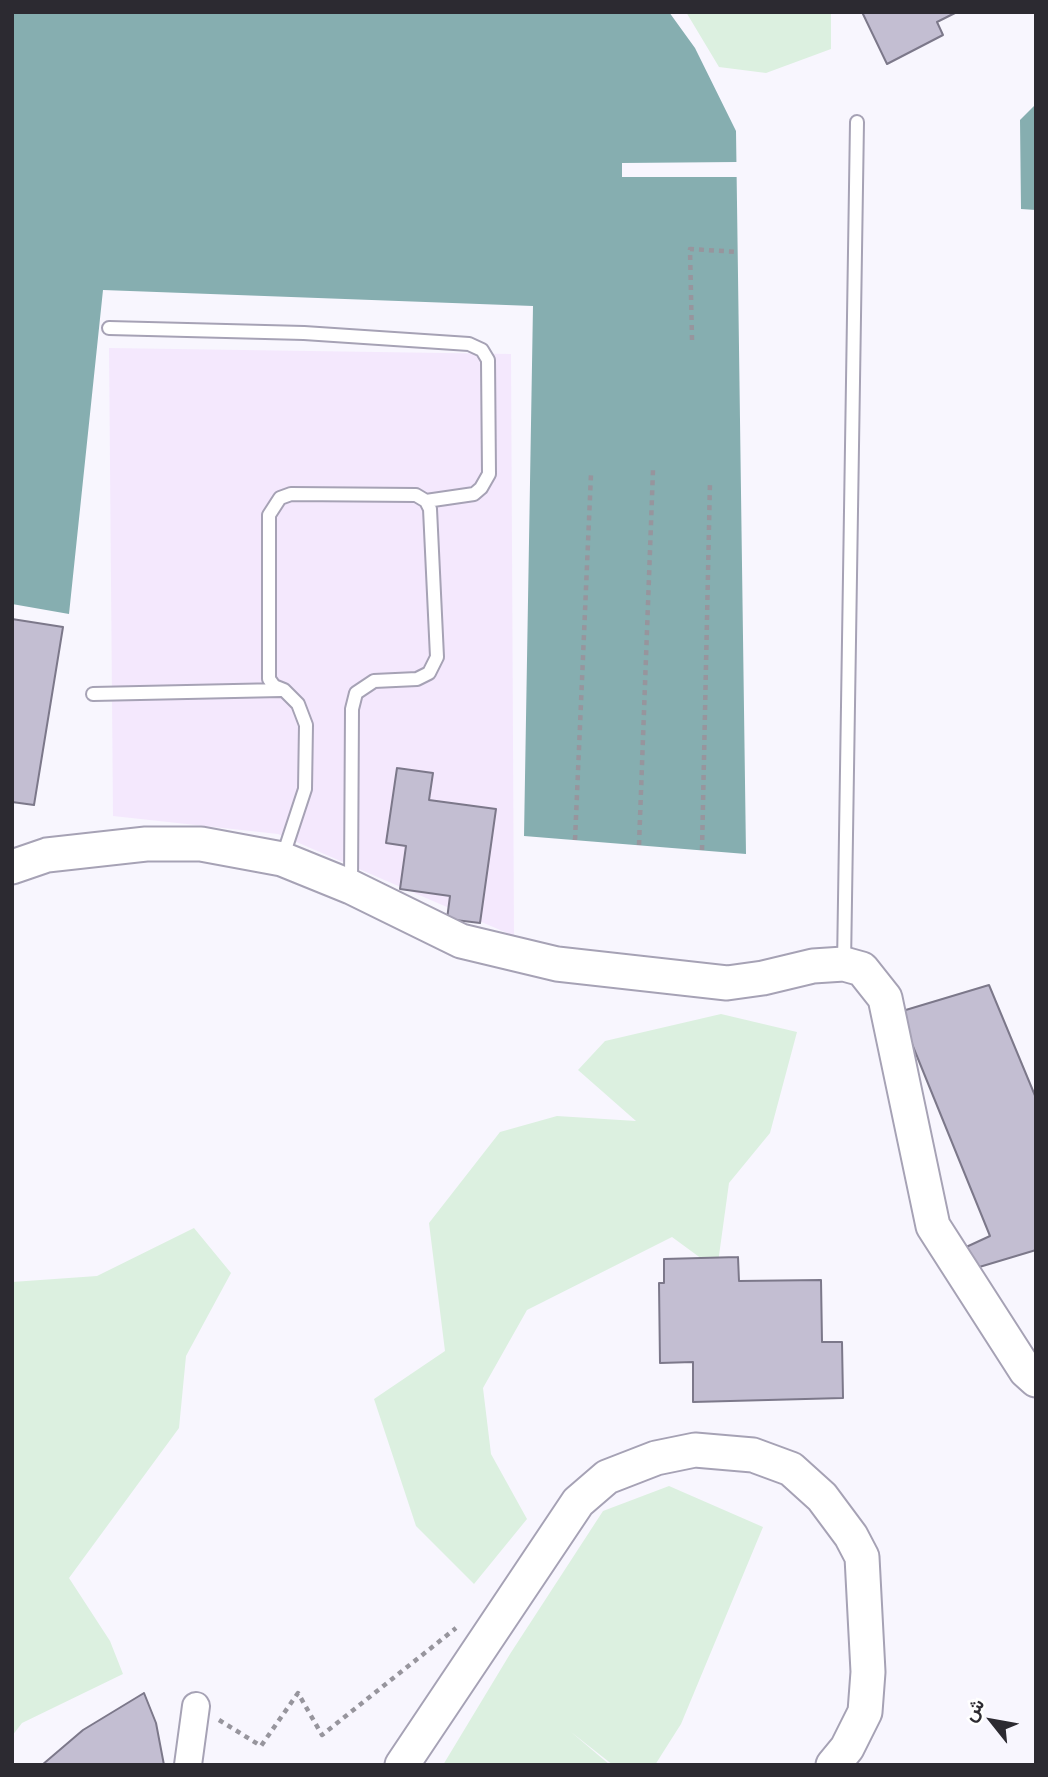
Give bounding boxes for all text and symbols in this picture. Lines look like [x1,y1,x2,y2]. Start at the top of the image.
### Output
north arrow [957,1686,1027,1756]
text: ش [959,1695,989,1726]

